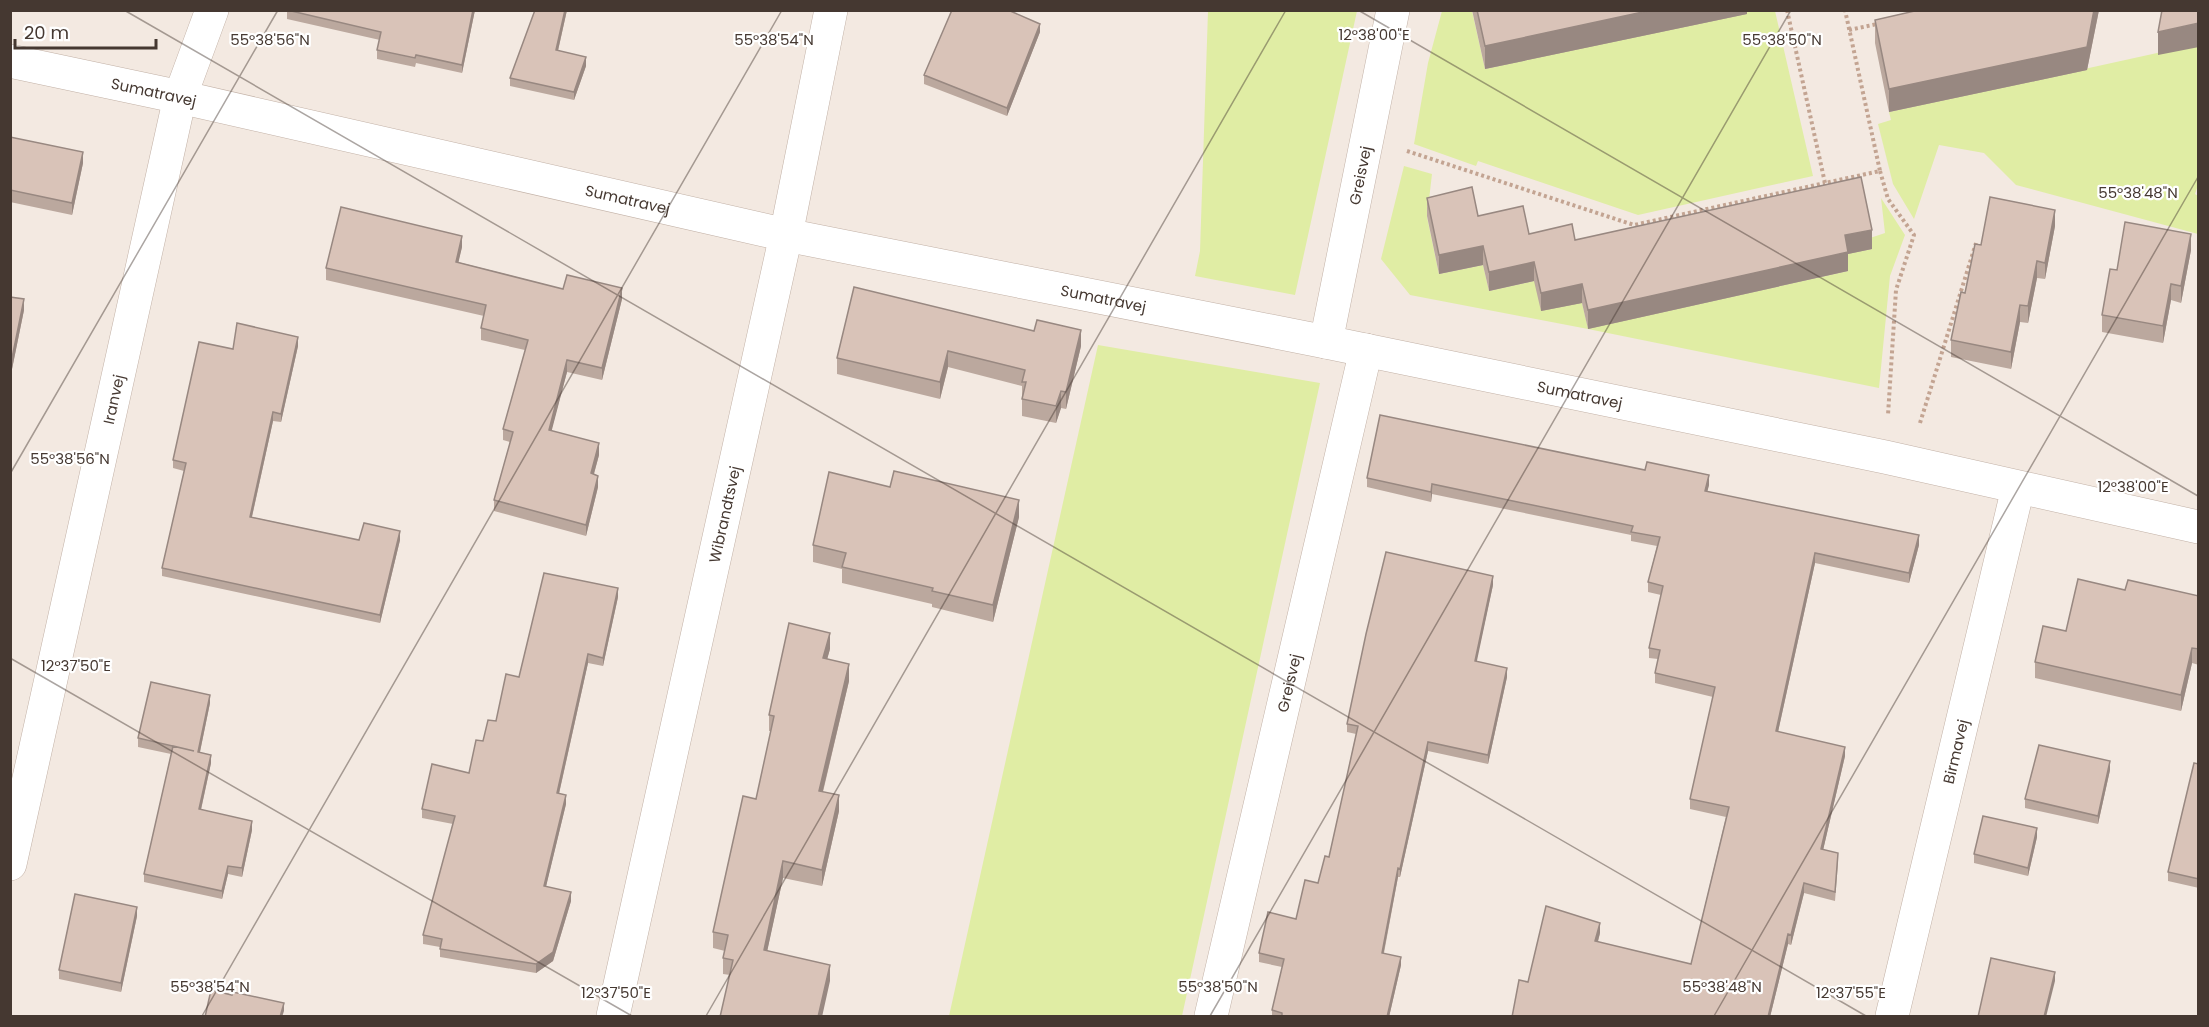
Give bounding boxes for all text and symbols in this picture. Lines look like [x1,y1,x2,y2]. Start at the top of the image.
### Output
scale bar [15,12,156,50]
text: 20 m [24,20,69,45]
text: 12°38'00"E [1338,24,1410,45]
text: 55°38'56"N [230,29,310,50]
text: 55°38'54"N [734,29,814,50]
text: 55°38'50"N [1742,29,1822,50]
street label: Sumatravej [109,72,198,111]
street label: Greisvej [1343,144,1376,207]
street label: Sumatravej [583,179,672,219]
text: 55°38'48"N [2098,182,2178,203]
street label: Sumatravej [1059,279,1148,317]
street label: Iranvej [97,372,129,426]
street label: Sumatravej [1535,375,1624,413]
text: 55°38'56"N [30,448,110,469]
street label: Wibrandtsvej [703,464,745,565]
text: 12°38'00"E [2097,476,2169,497]
street label: Greisvej [1272,651,1306,714]
text: 12°37'50"E [41,655,111,676]
street label: Birmavej [1937,717,1973,786]
text: 55°38'54"N [170,976,250,997]
text: 55°38'50"N [1178,976,1258,997]
text: 55°38'48"N [1682,976,1762,997]
text: 12°37'50"E [581,982,651,1003]
text: 12°37'55"E [1816,982,1886,1003]

